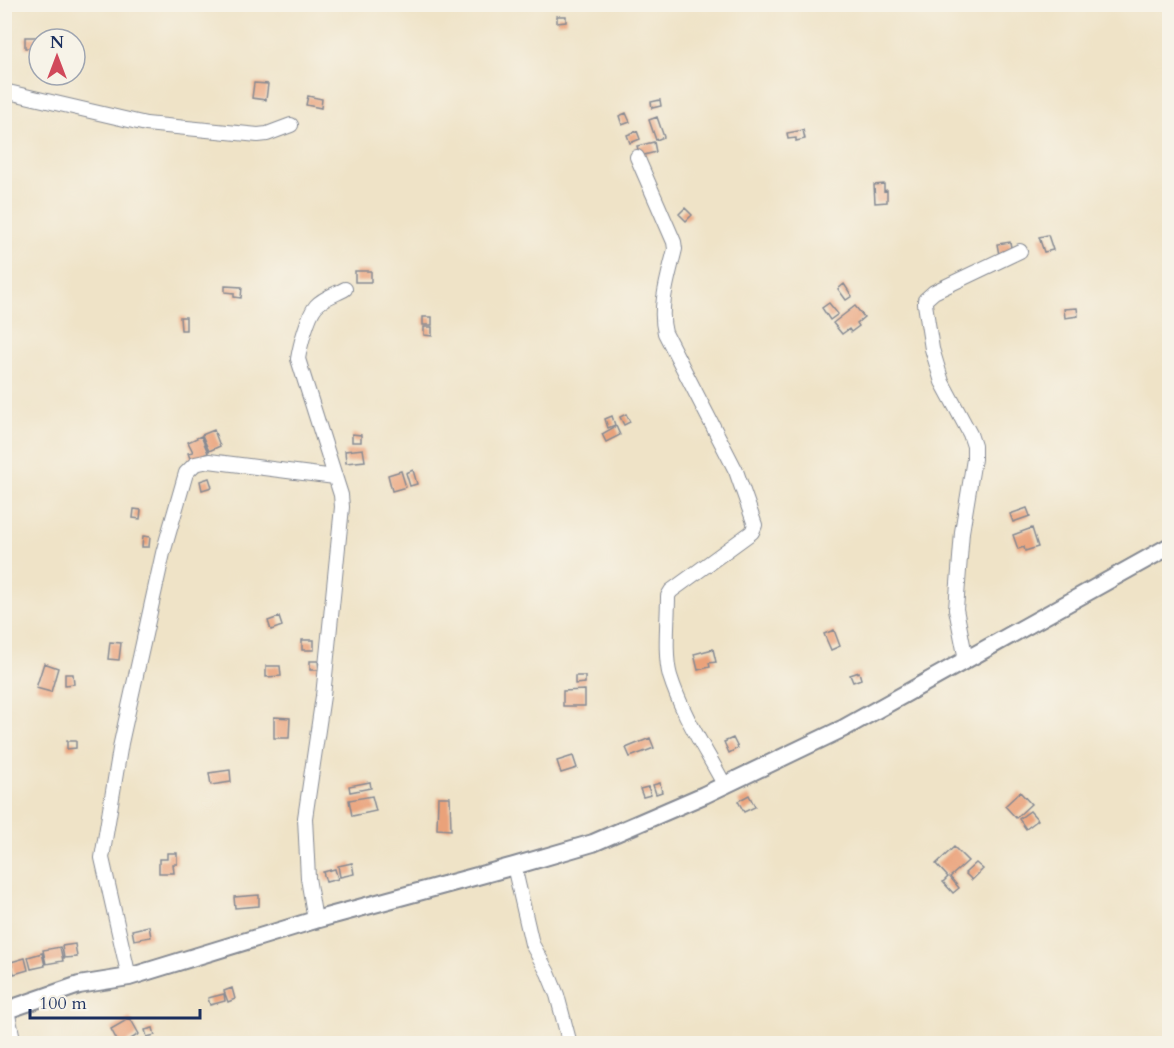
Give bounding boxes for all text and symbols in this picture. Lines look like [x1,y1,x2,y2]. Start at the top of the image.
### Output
north arrow [27,27,87,87]
text: N [50,32,64,54]
scale bar [30,982,200,1020]
text: 100 m [39,991,87,1016]

